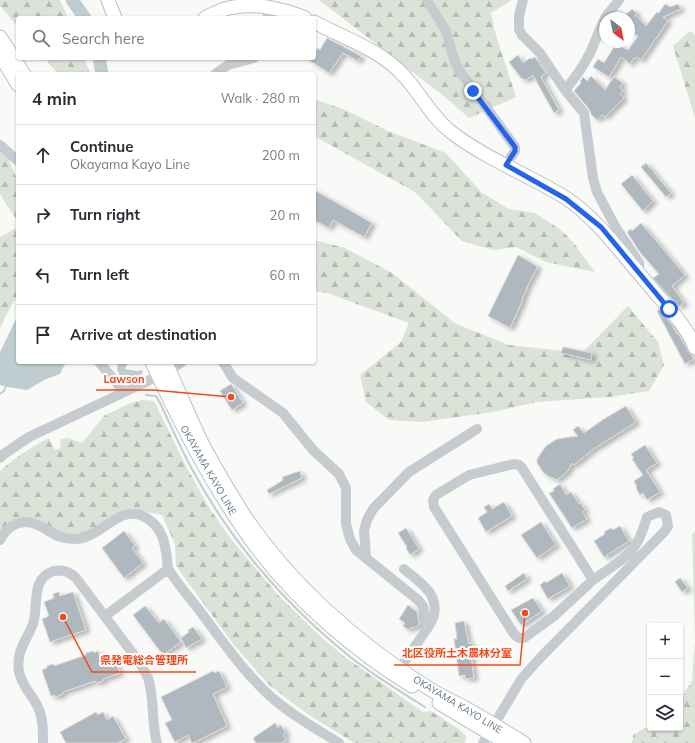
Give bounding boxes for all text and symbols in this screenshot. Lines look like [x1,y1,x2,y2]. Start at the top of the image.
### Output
north arrow [599,12,635,48]
search box [16,16,316,60]
icon: search [30,27,52,49]
text: Search here [62,29,144,48]
route end [464,82,482,100]
text: 4 min [32,88,77,109]
text: Walk · 280 m [221,90,300,106]
text: Continue [70,137,133,156]
icon: ahead [32,144,54,166]
text: 200 m [262,147,300,163]
text: Okayama Kayo Line [70,156,190,172]
icon: right [32,204,54,226]
text: Turn right [70,205,140,224]
text: 20 m [270,207,300,223]
icon: left [32,264,54,286]
text: Turn left [70,265,129,284]
text: 60 m [270,267,300,283]
route start [660,300,678,318]
icon: arrive [32,324,54,346]
text: Arrive at destination [70,325,217,344]
callout: Lawson [96,367,153,390]
text: Lawson [103,372,145,386]
street label: OKAYAMA KAYO LINE [177,423,240,518]
map controls [647,623,683,731]
button: + [647,623,683,659]
callout: 北区役所土木農林分室 [394,642,520,665]
text: 北区役所土木農林分室 [402,646,512,660]
callout: 県発電総合管理所 [92,649,196,672]
text: 県発電総合管理所 [100,653,188,667]
button: − [647,659,683,695]
street label: OKAYAMA KAYO LINE [411,673,505,736]
button: layers [647,695,683,731]

